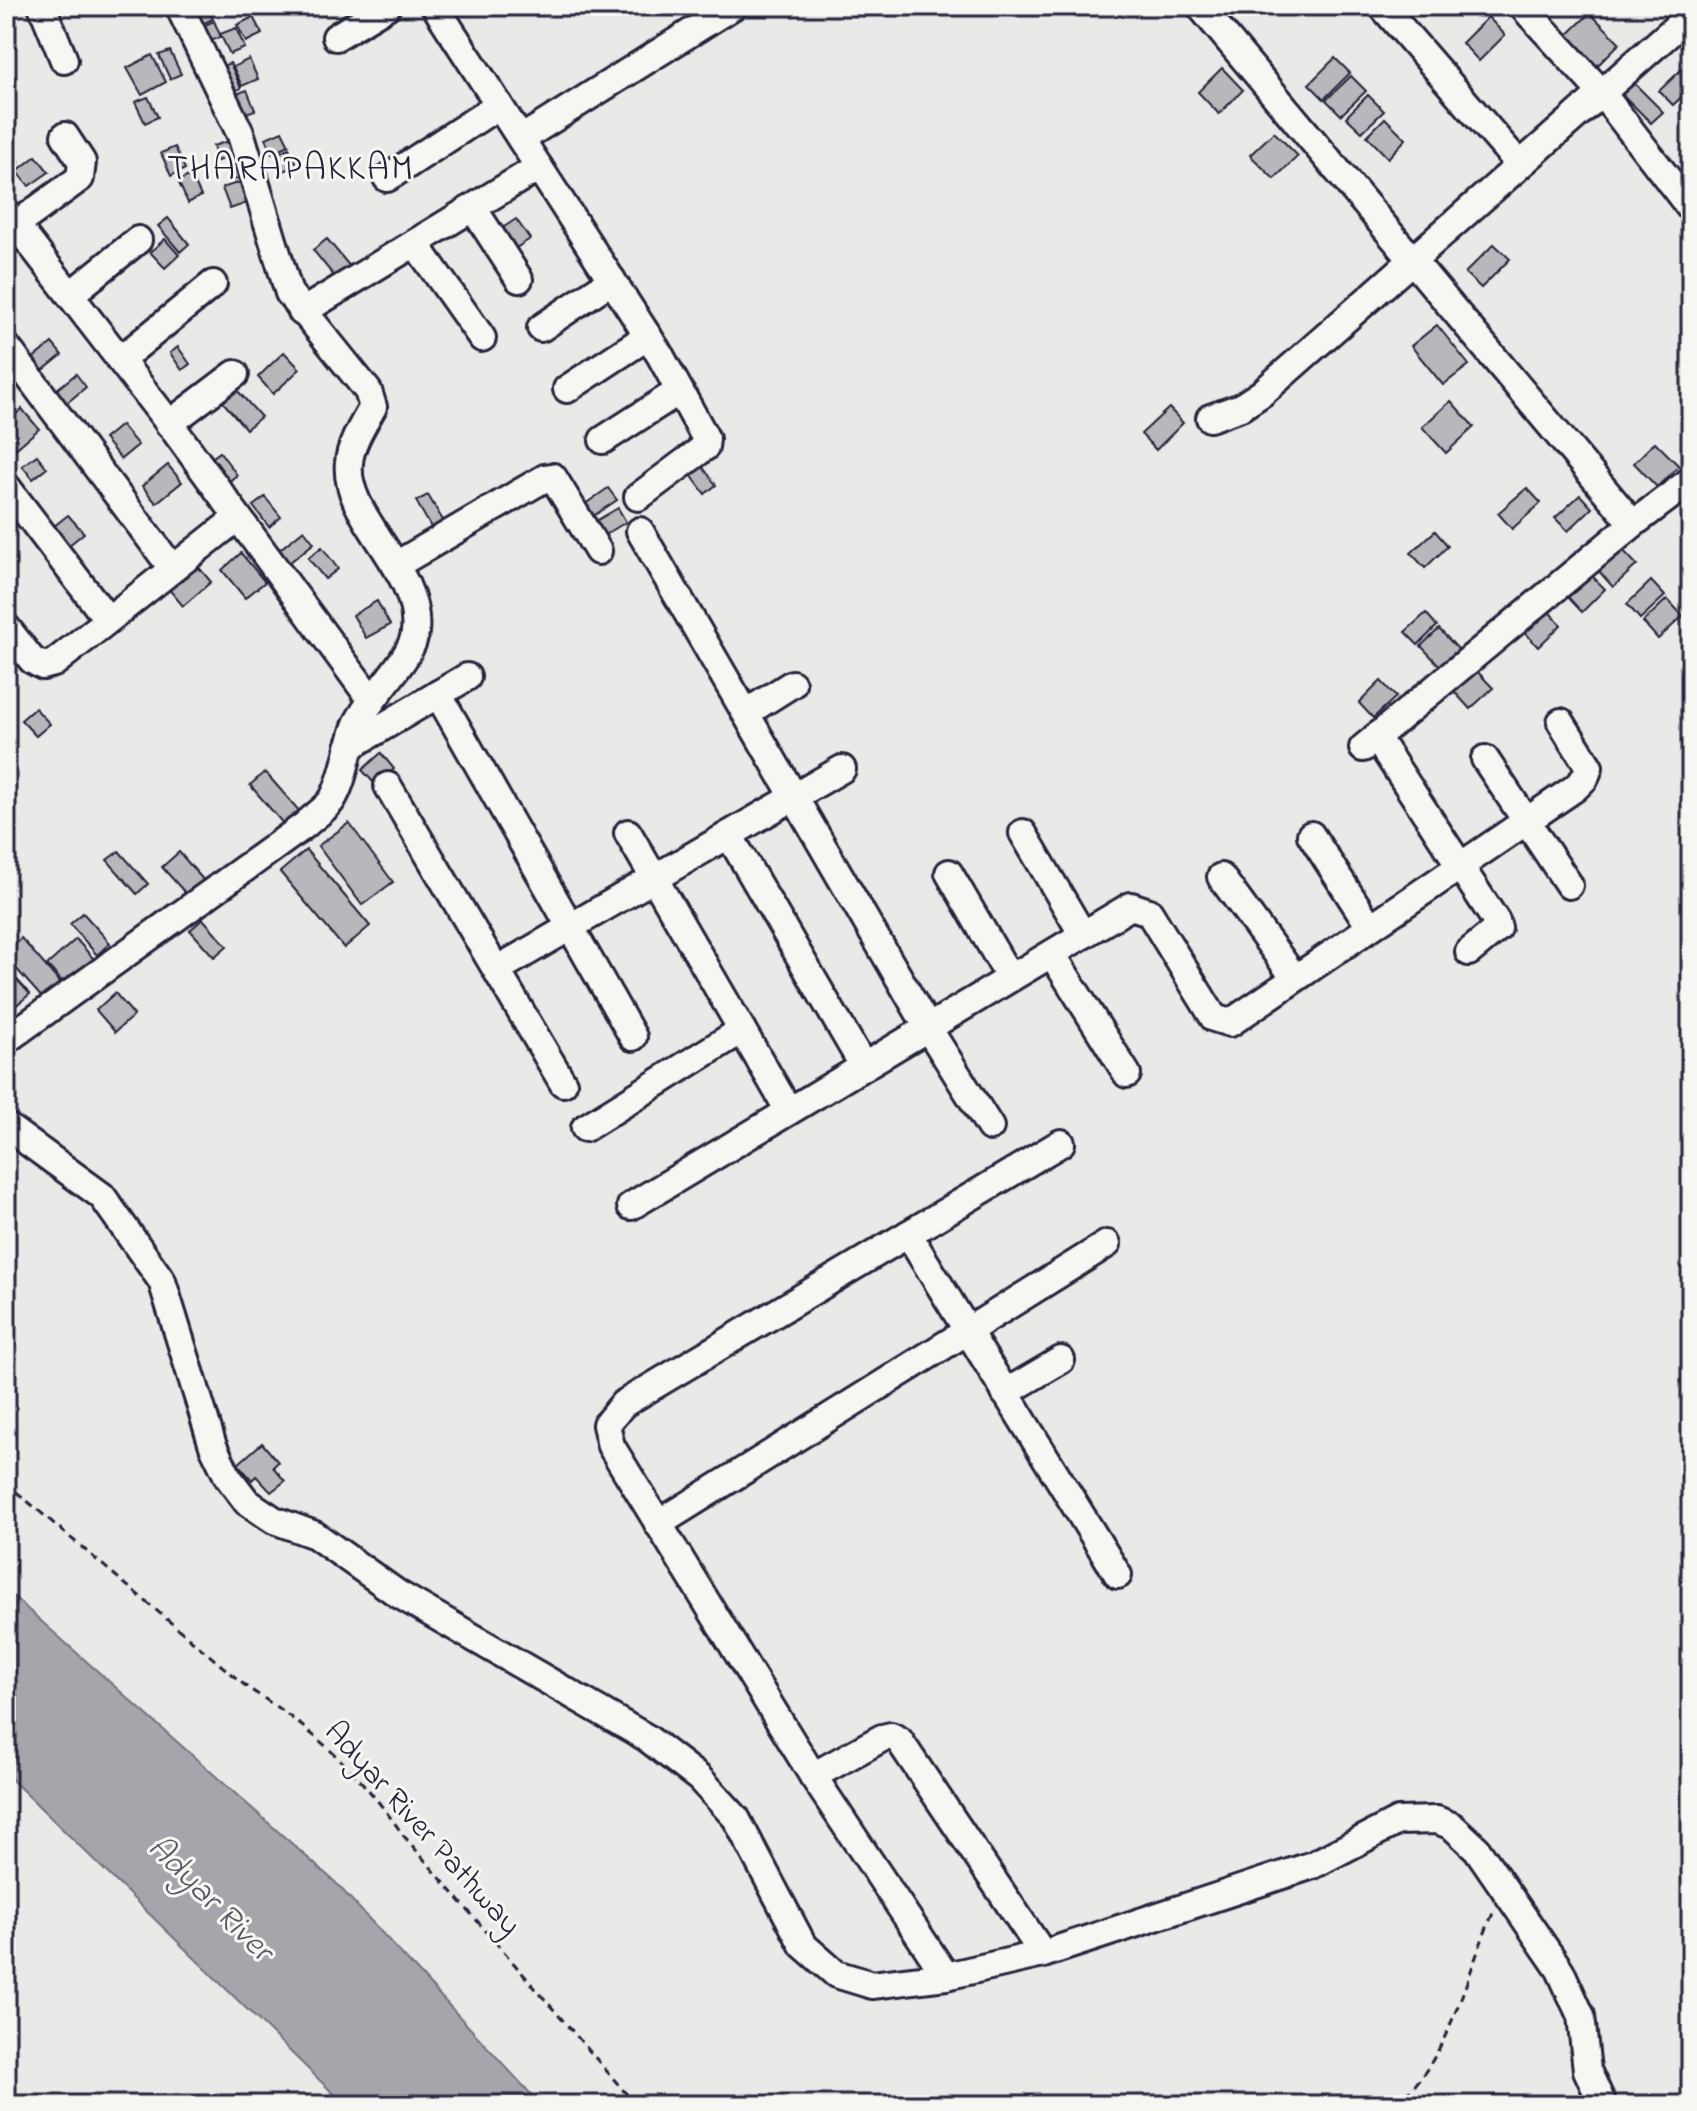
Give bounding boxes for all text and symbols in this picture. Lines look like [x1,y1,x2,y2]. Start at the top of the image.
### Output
district label: THARAPAKKAM [167,144,415,197]
street label: Adyar River Pathway [312,1711,531,1947]
water label: Adyar River [134,1825,287,1978]

